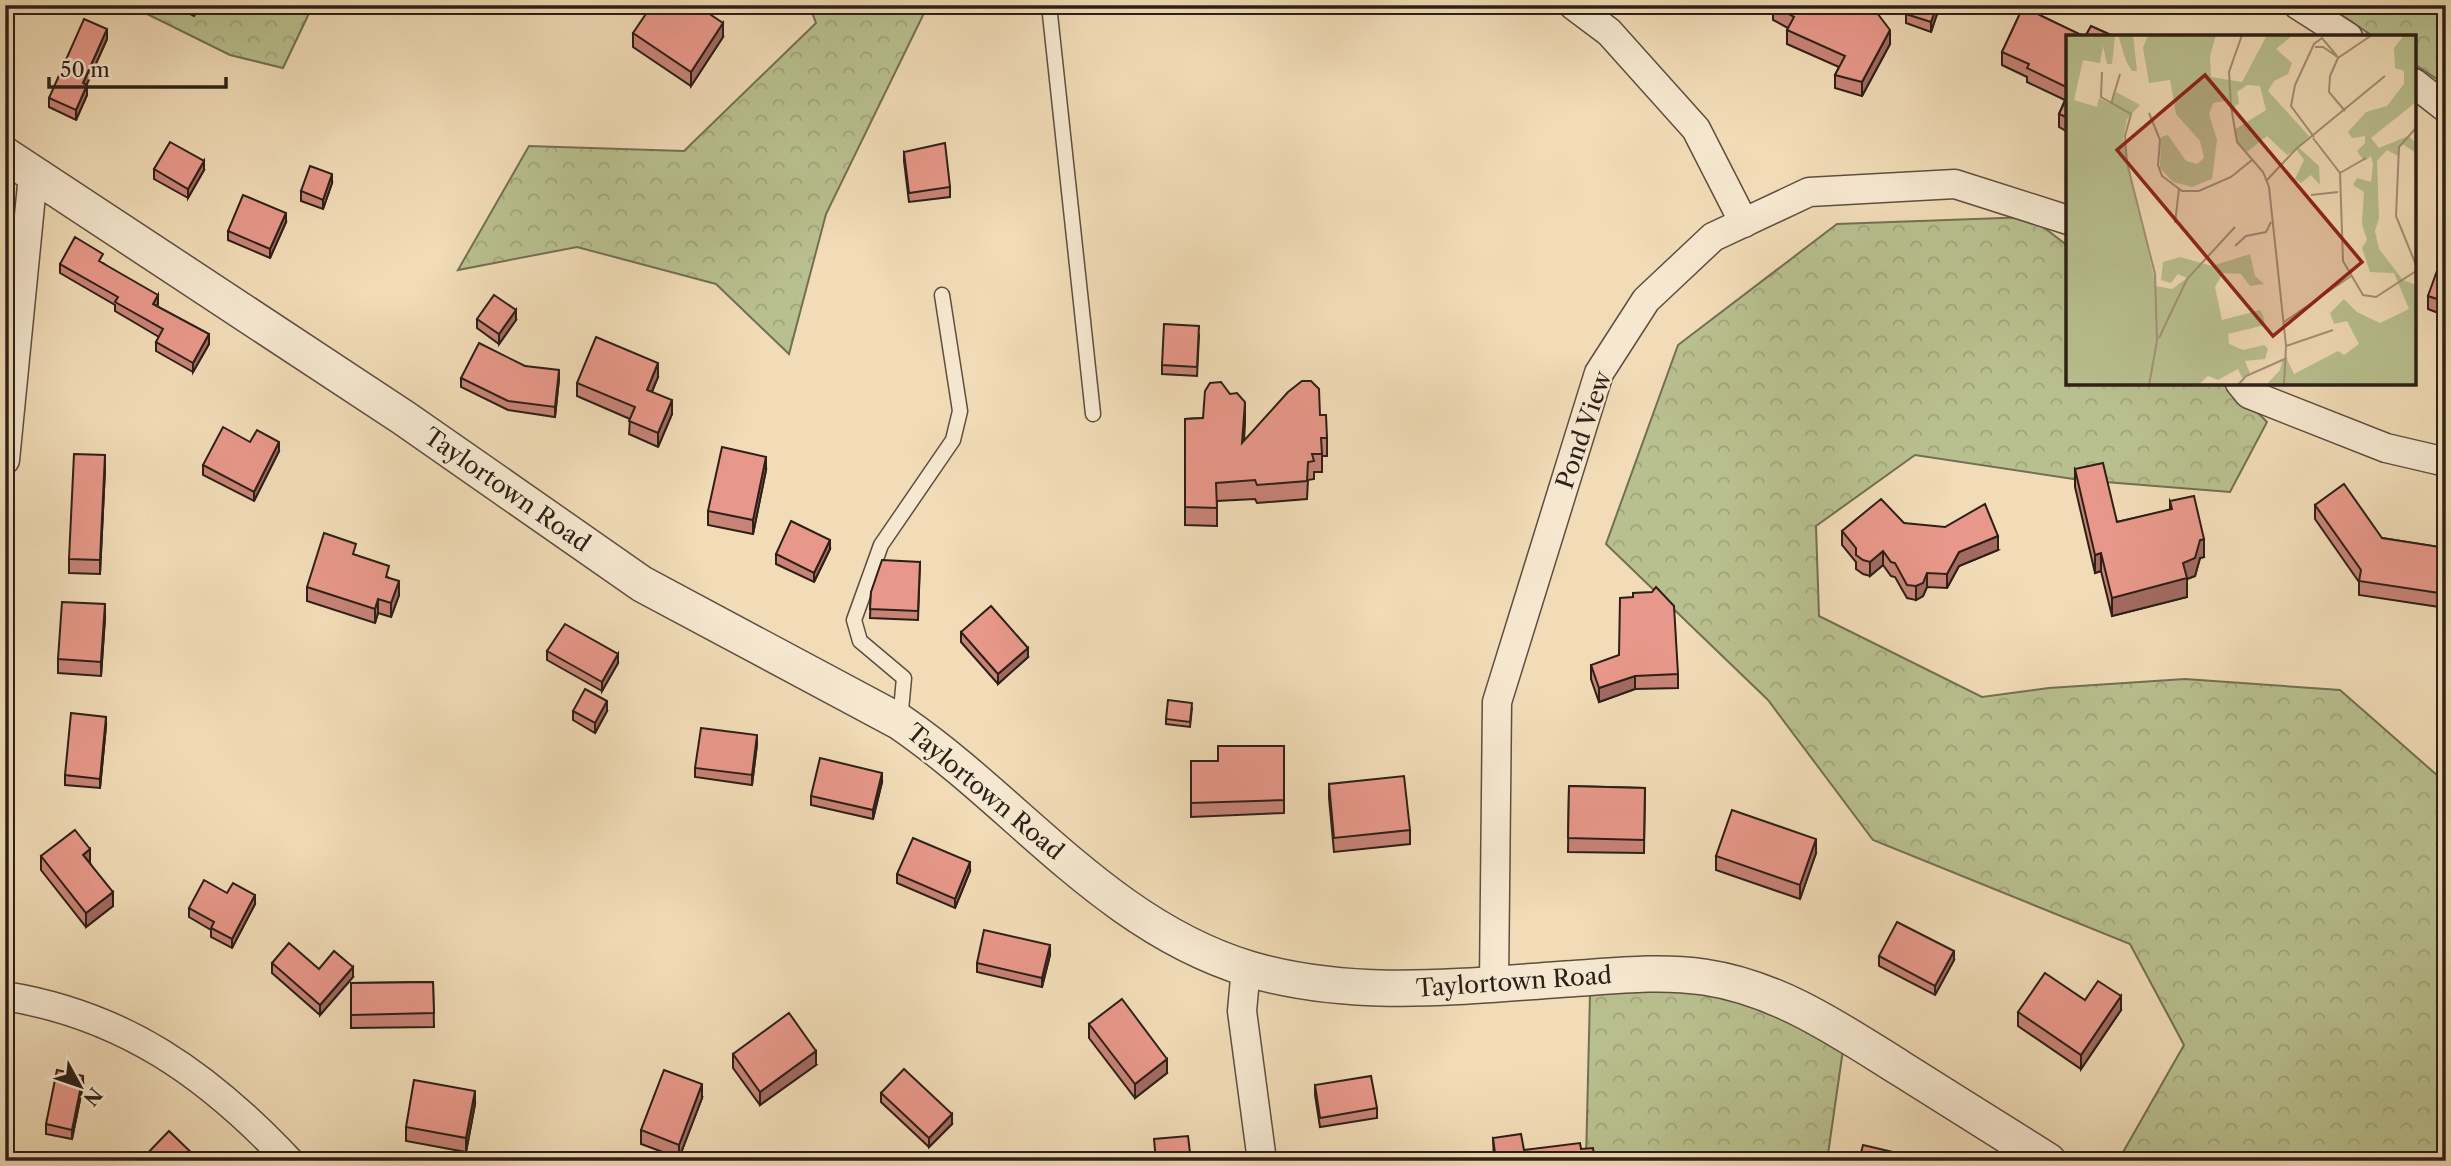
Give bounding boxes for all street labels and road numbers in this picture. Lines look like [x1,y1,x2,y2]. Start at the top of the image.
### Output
street label: Pond View [1550,366,1618,493]
street label: Taylortown Road [419,421,596,558]
street label: Taylortown Road [901,717,1070,866]
street label: Taylortown Road [1415,960,1613,1003]

